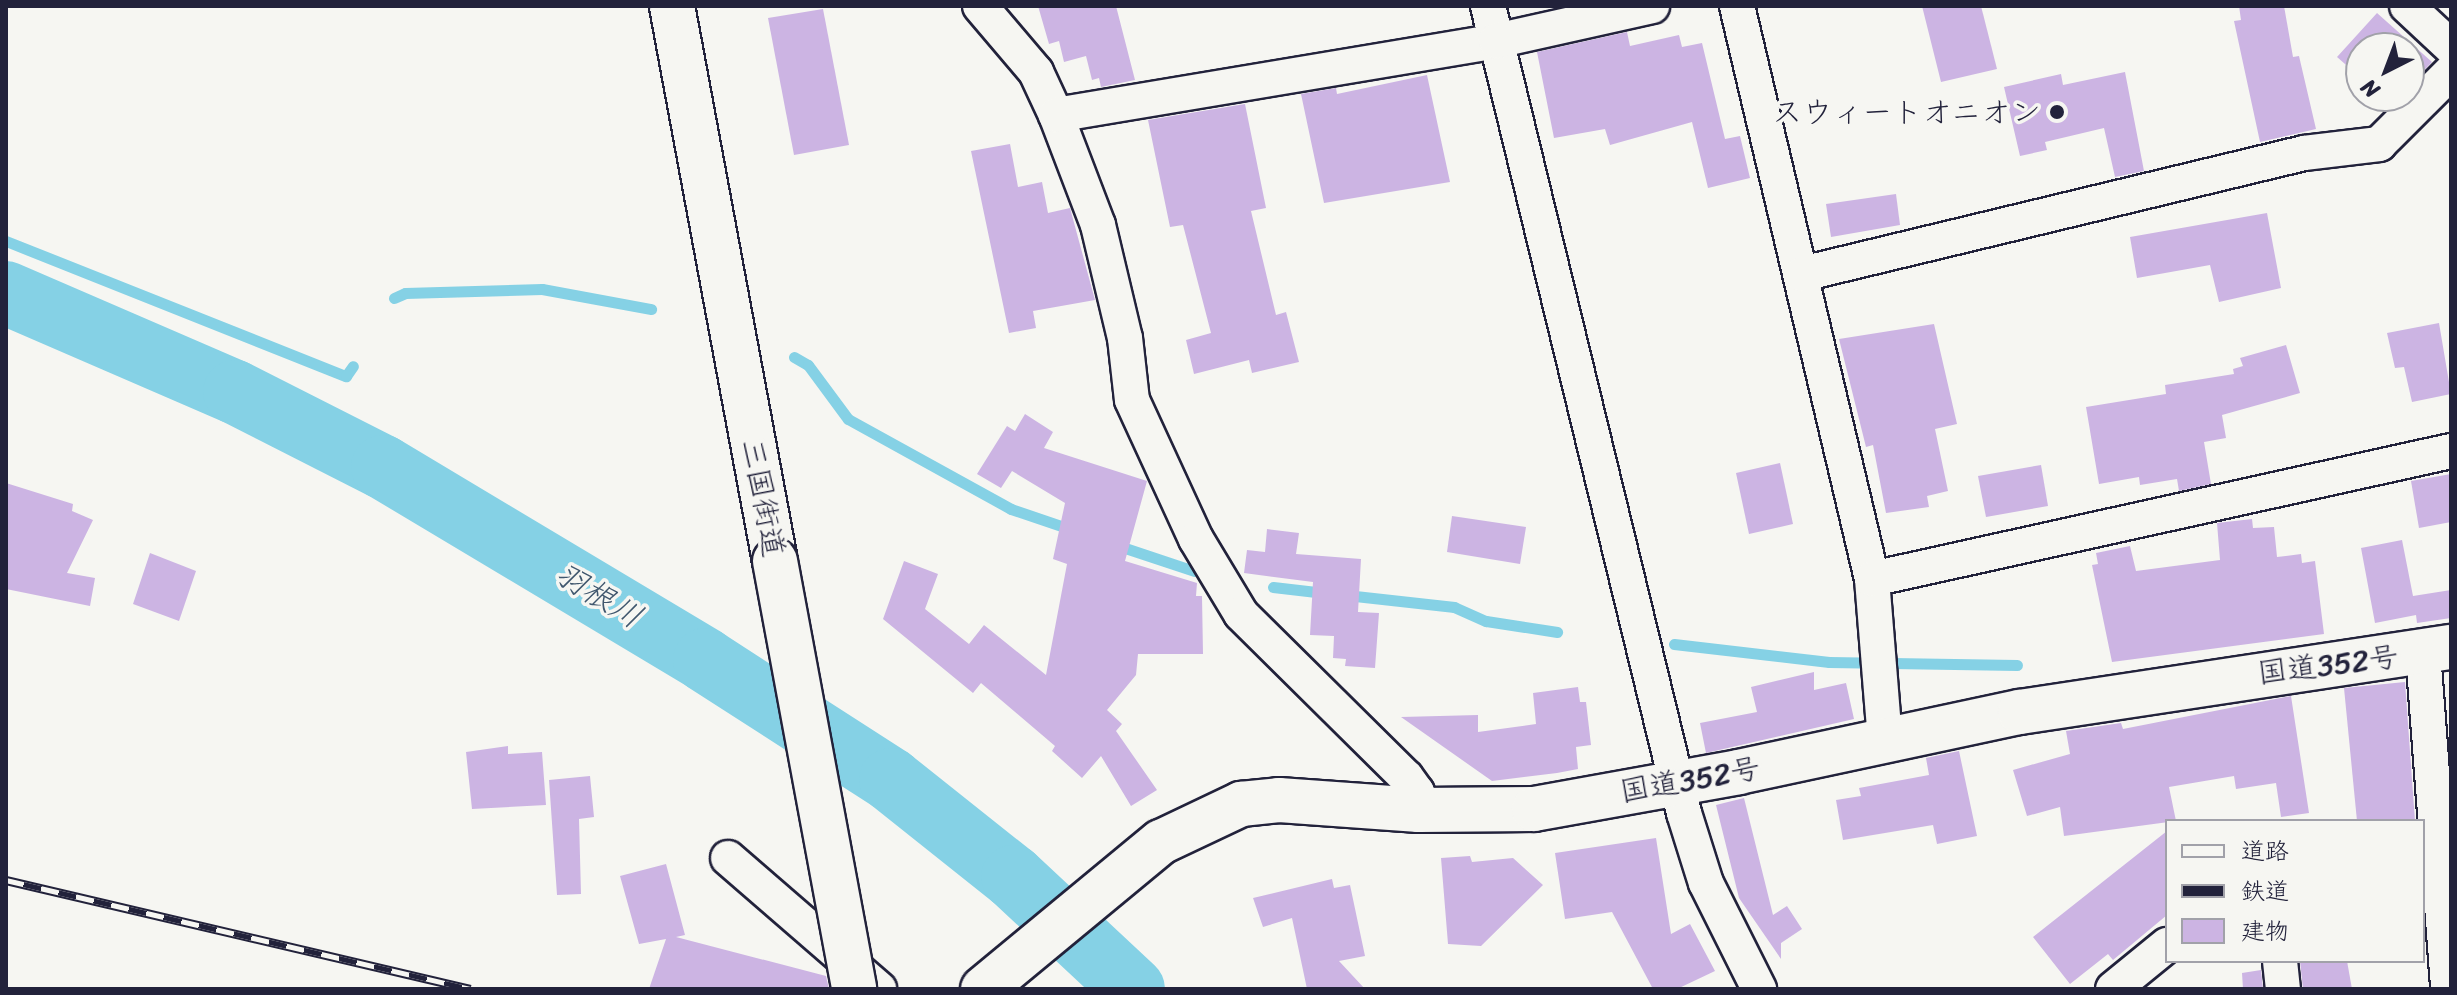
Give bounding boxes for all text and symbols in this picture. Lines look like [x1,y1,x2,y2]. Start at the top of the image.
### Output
north arrow [2345,32,2425,112]
text: N [2351,69,2389,108]
place label: スウィートオニオン [1771,94,2041,130]
marker: スウィートオニオン [2048,103,2066,121]
street label: 三国街道 [734,436,792,560]
water label: 羽根川 [547,555,649,637]
street label: 国道352号 [2255,638,2401,692]
street label: 国道352号 [1617,750,1763,810]
legend [2165,819,2425,963]
text: 道路 [2241,830,2289,872]
text: 鉄道 [2241,870,2289,912]
text: 建物 [2241,910,2289,952]

